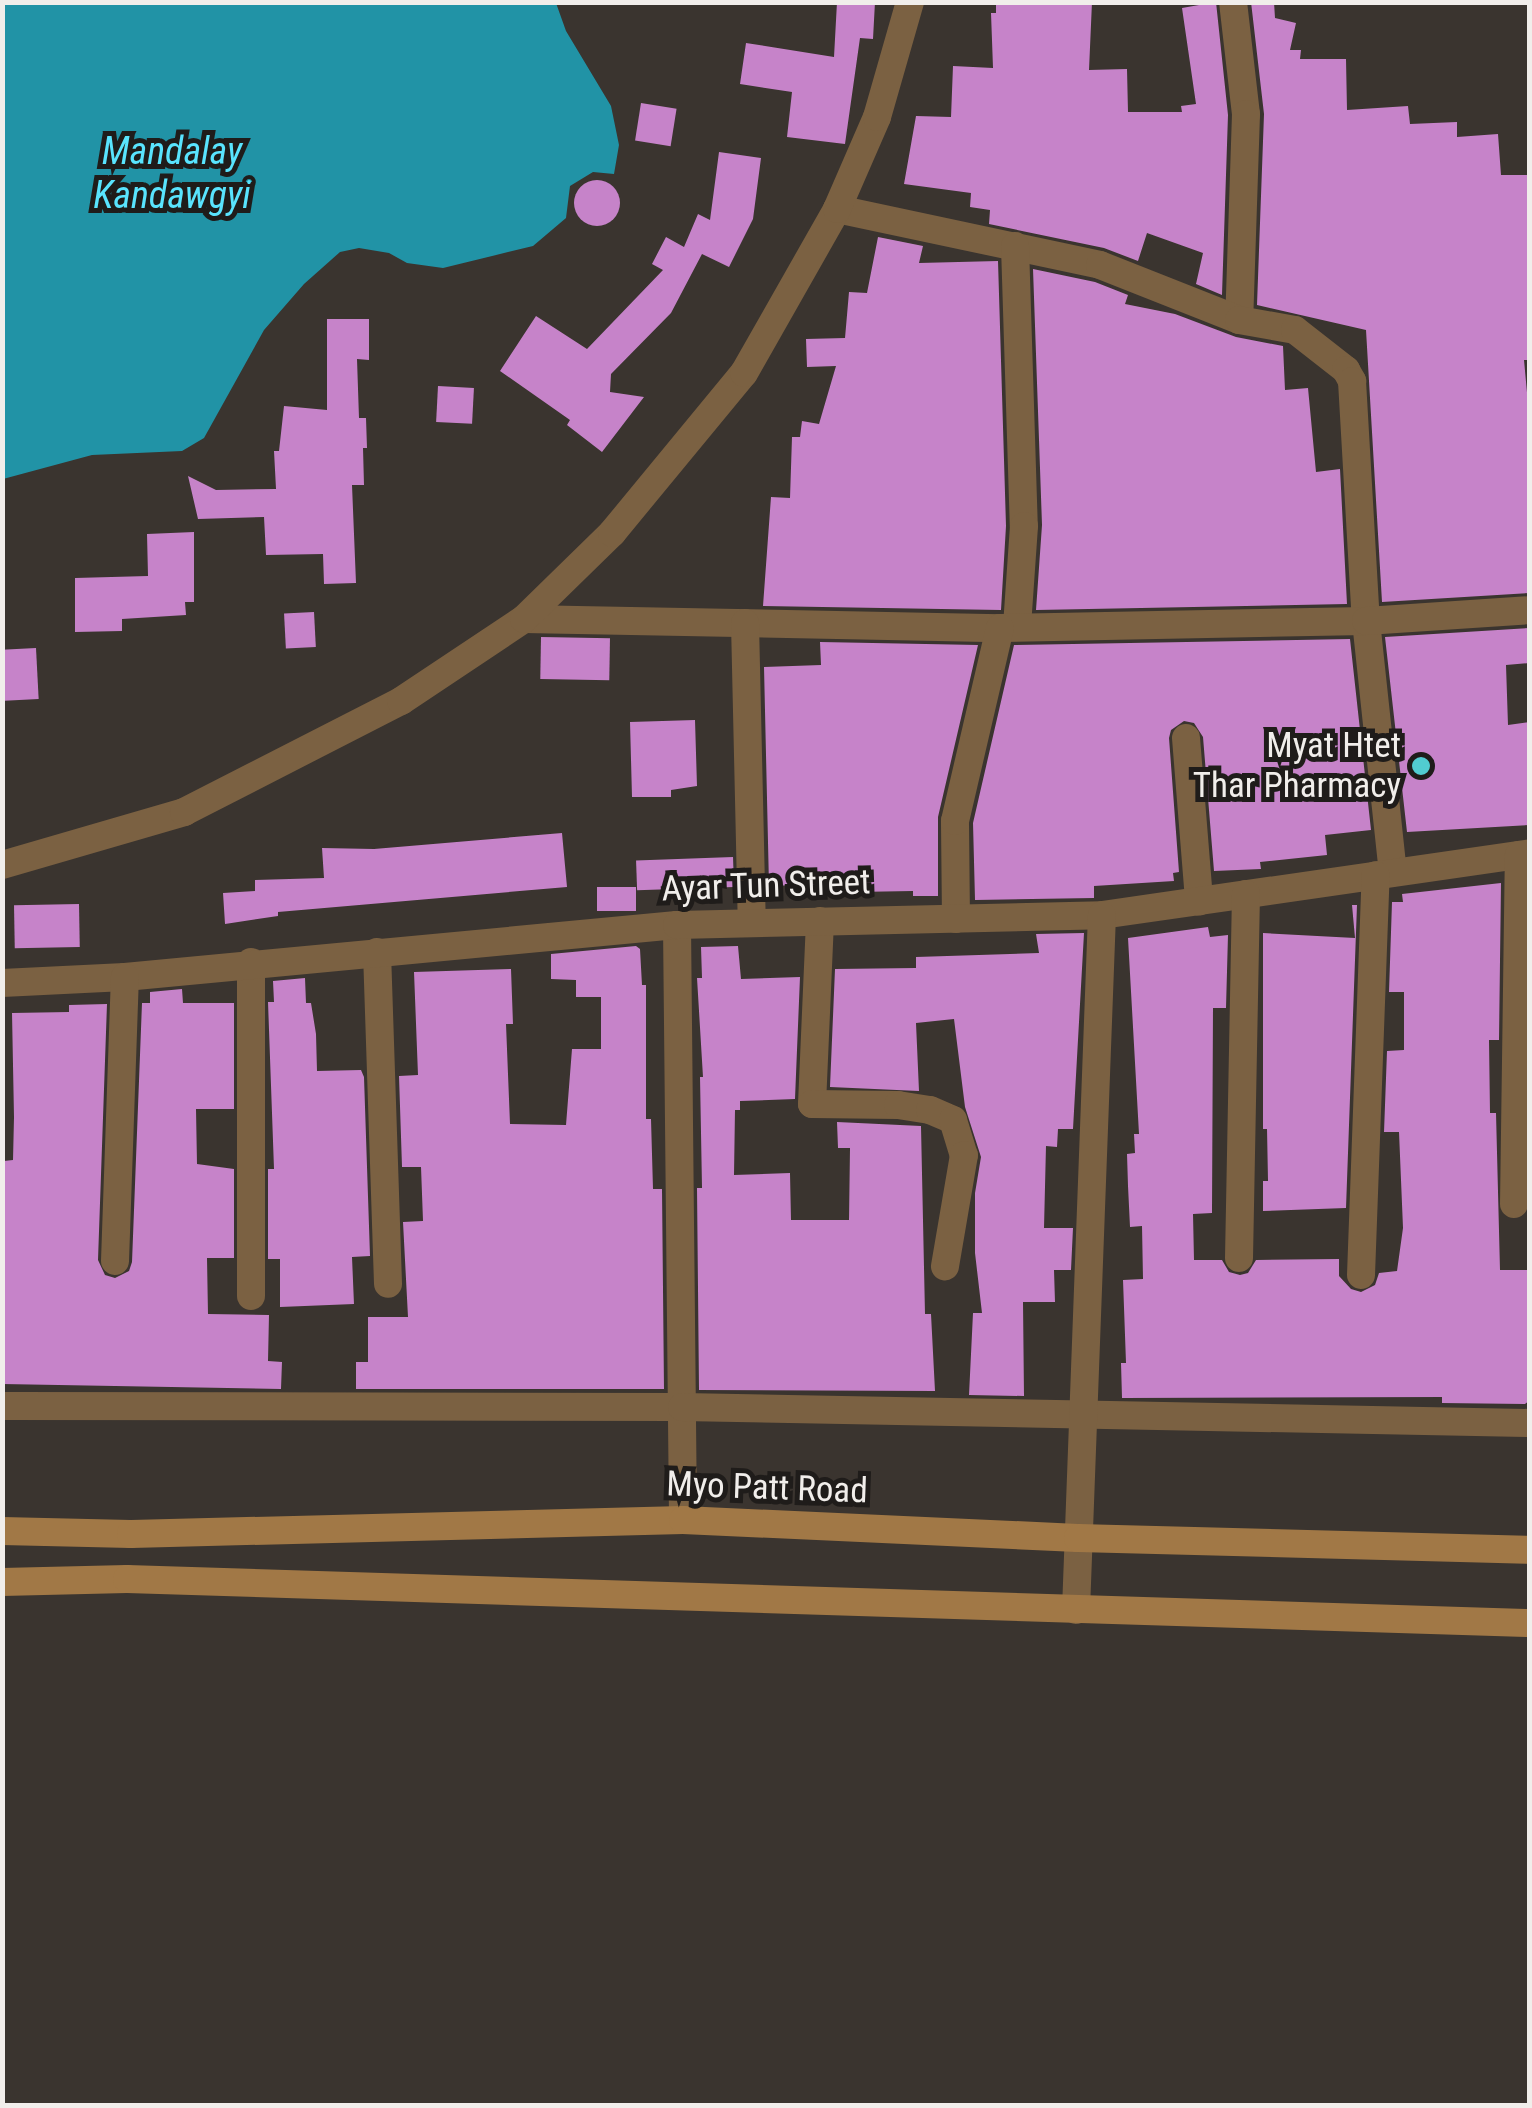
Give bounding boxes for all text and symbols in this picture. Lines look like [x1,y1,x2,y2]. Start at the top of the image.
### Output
water label: Mandalay Kandawgyi [93,129,251,218]
place label: Myat Htet Thar Pharmacy [1193,725,1401,807]
marker: Myat Htet Thar Pharmacy [1410,755,1432,777]
street label: Ayar Tun Street [661,861,871,911]
street label: Myo Patt Road [666,1463,868,1513]

